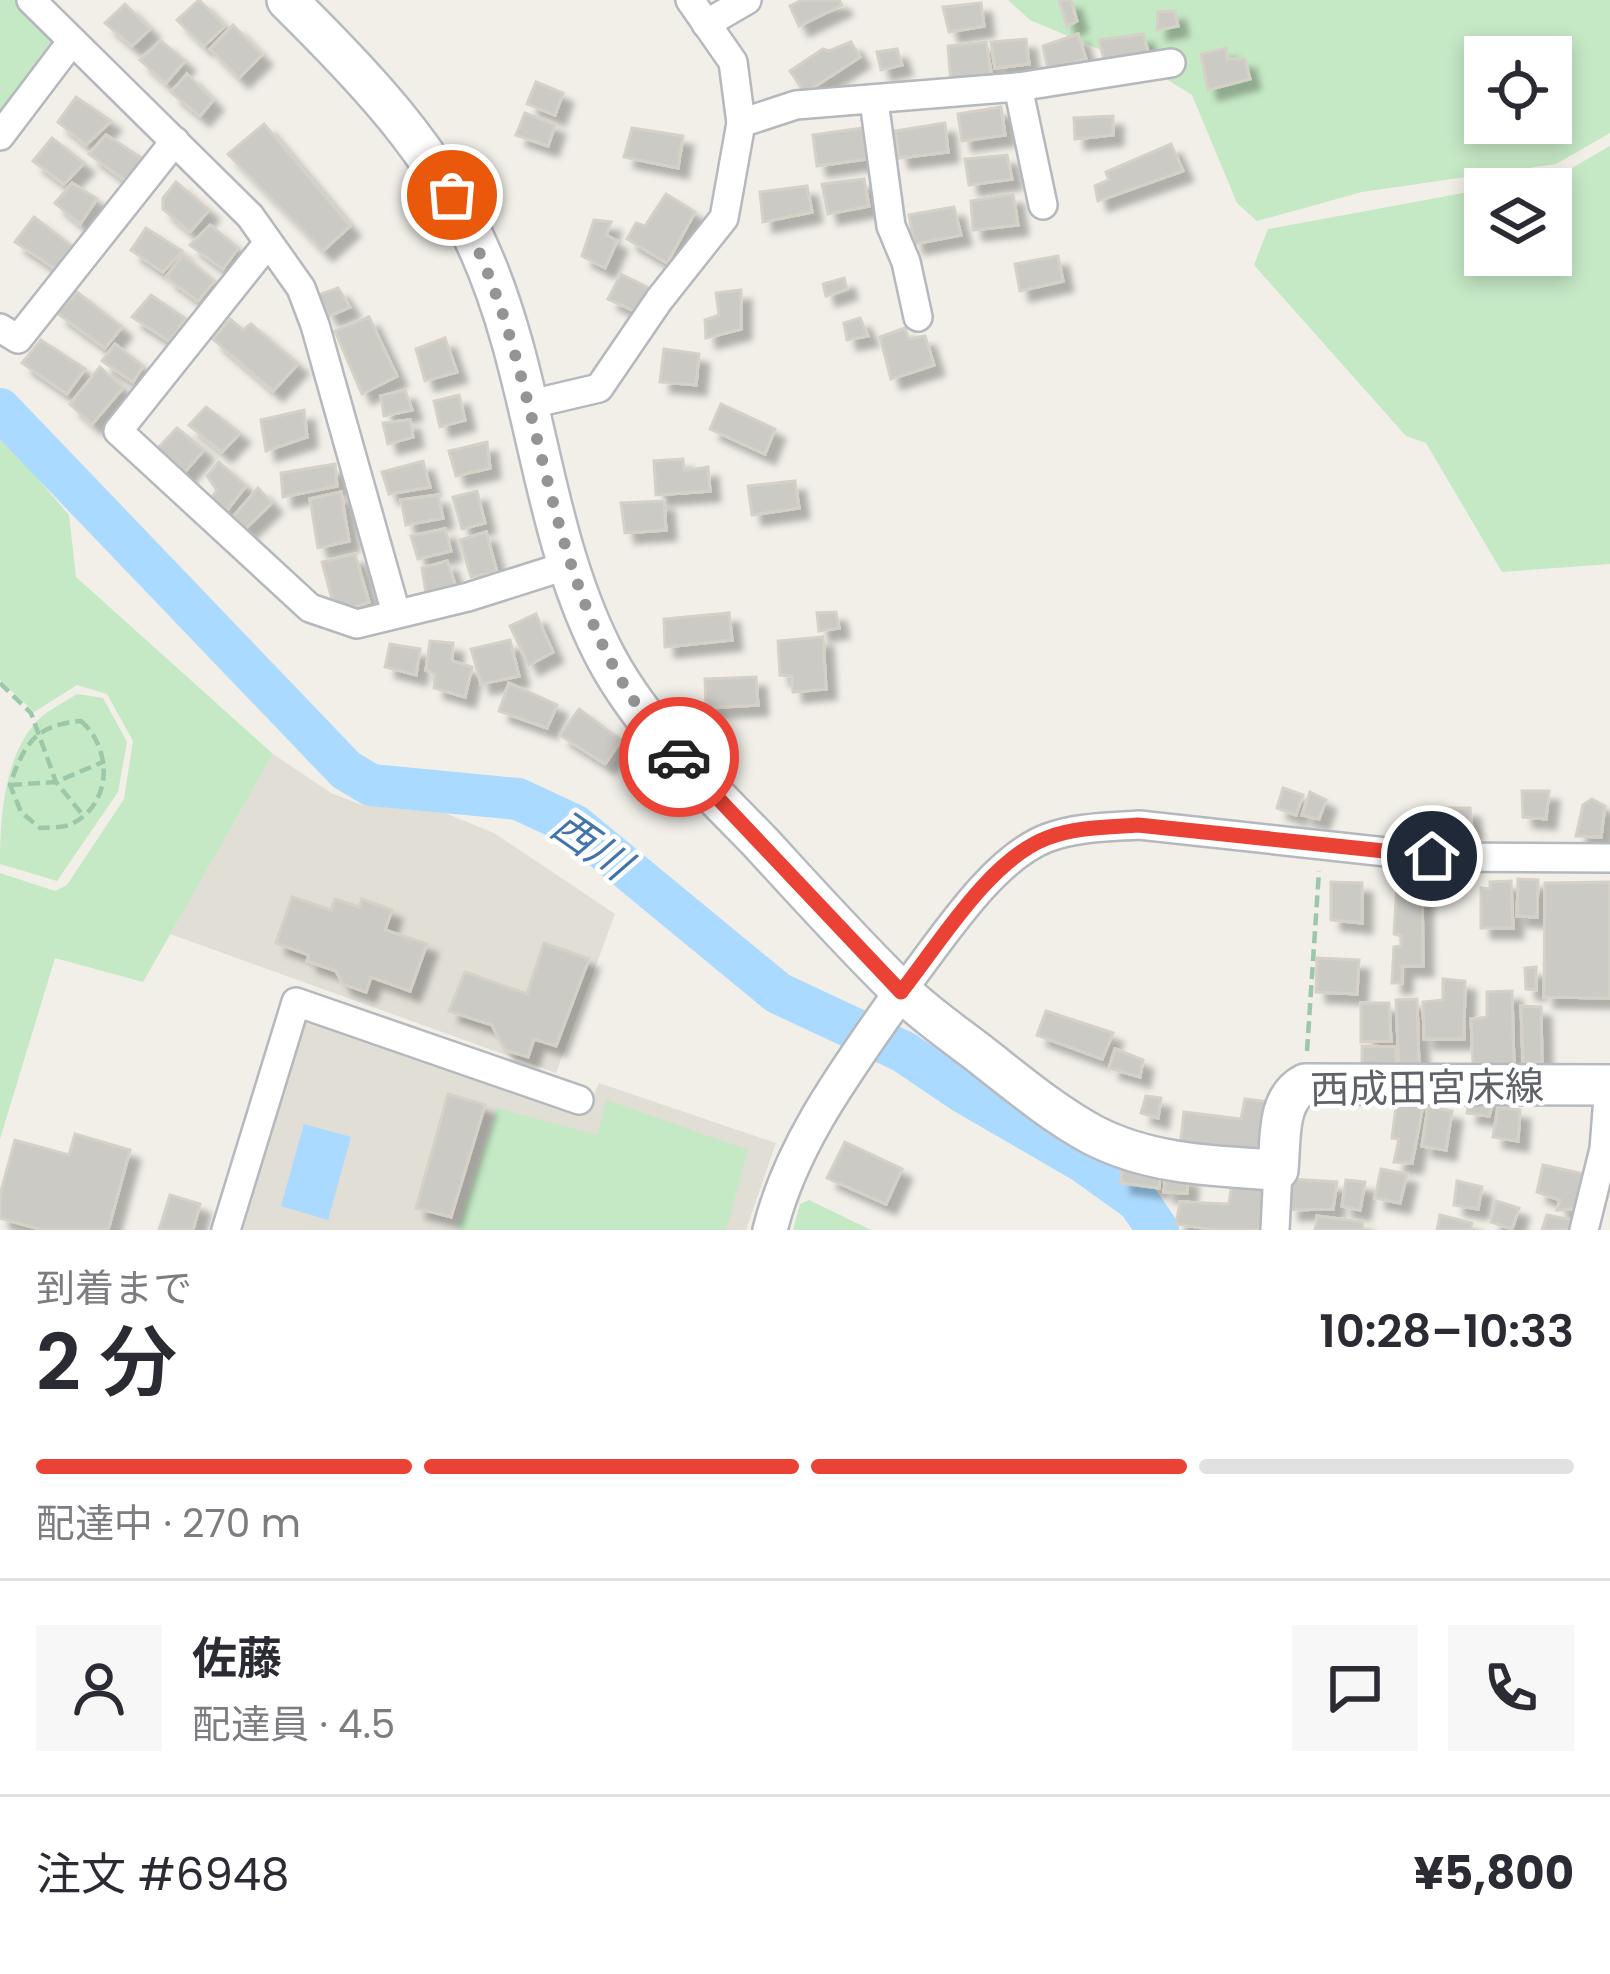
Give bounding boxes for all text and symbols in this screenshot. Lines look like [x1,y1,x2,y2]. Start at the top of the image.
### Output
map controls [1464,36,1572,276]
button: locate [1464,36,1572,144]
pin [401,144,503,246]
icon: bag [419,162,485,228]
button: layers [1464,168,1572,276]
courier [619,697,739,817]
icon: car [646,724,712,790]
water label: 西川 [540,797,646,896]
pin [1381,805,1483,907]
icon: home [1399,823,1465,889]
street label: 西成田宮床線 [1310,1058,1544,1118]
text: 到着まで [36,1261,192,1316]
text: 10:28–10:33 [1319,1300,1574,1363]
text: 2 分 [36,1308,177,1417]
text: 配達中 · 270 m [36,1496,301,1551]
button: person [36,1625,162,1751]
button: chat [1292,1625,1418,1751]
button: phone [1448,1625,1574,1751]
text: 佐藤 [192,1627,282,1690]
text: 配達員 · 4.5 [192,1697,395,1752]
text: ¥5,800 [1414,1842,1574,1905]
text: 注文 #6948 [36,1843,289,1906]

